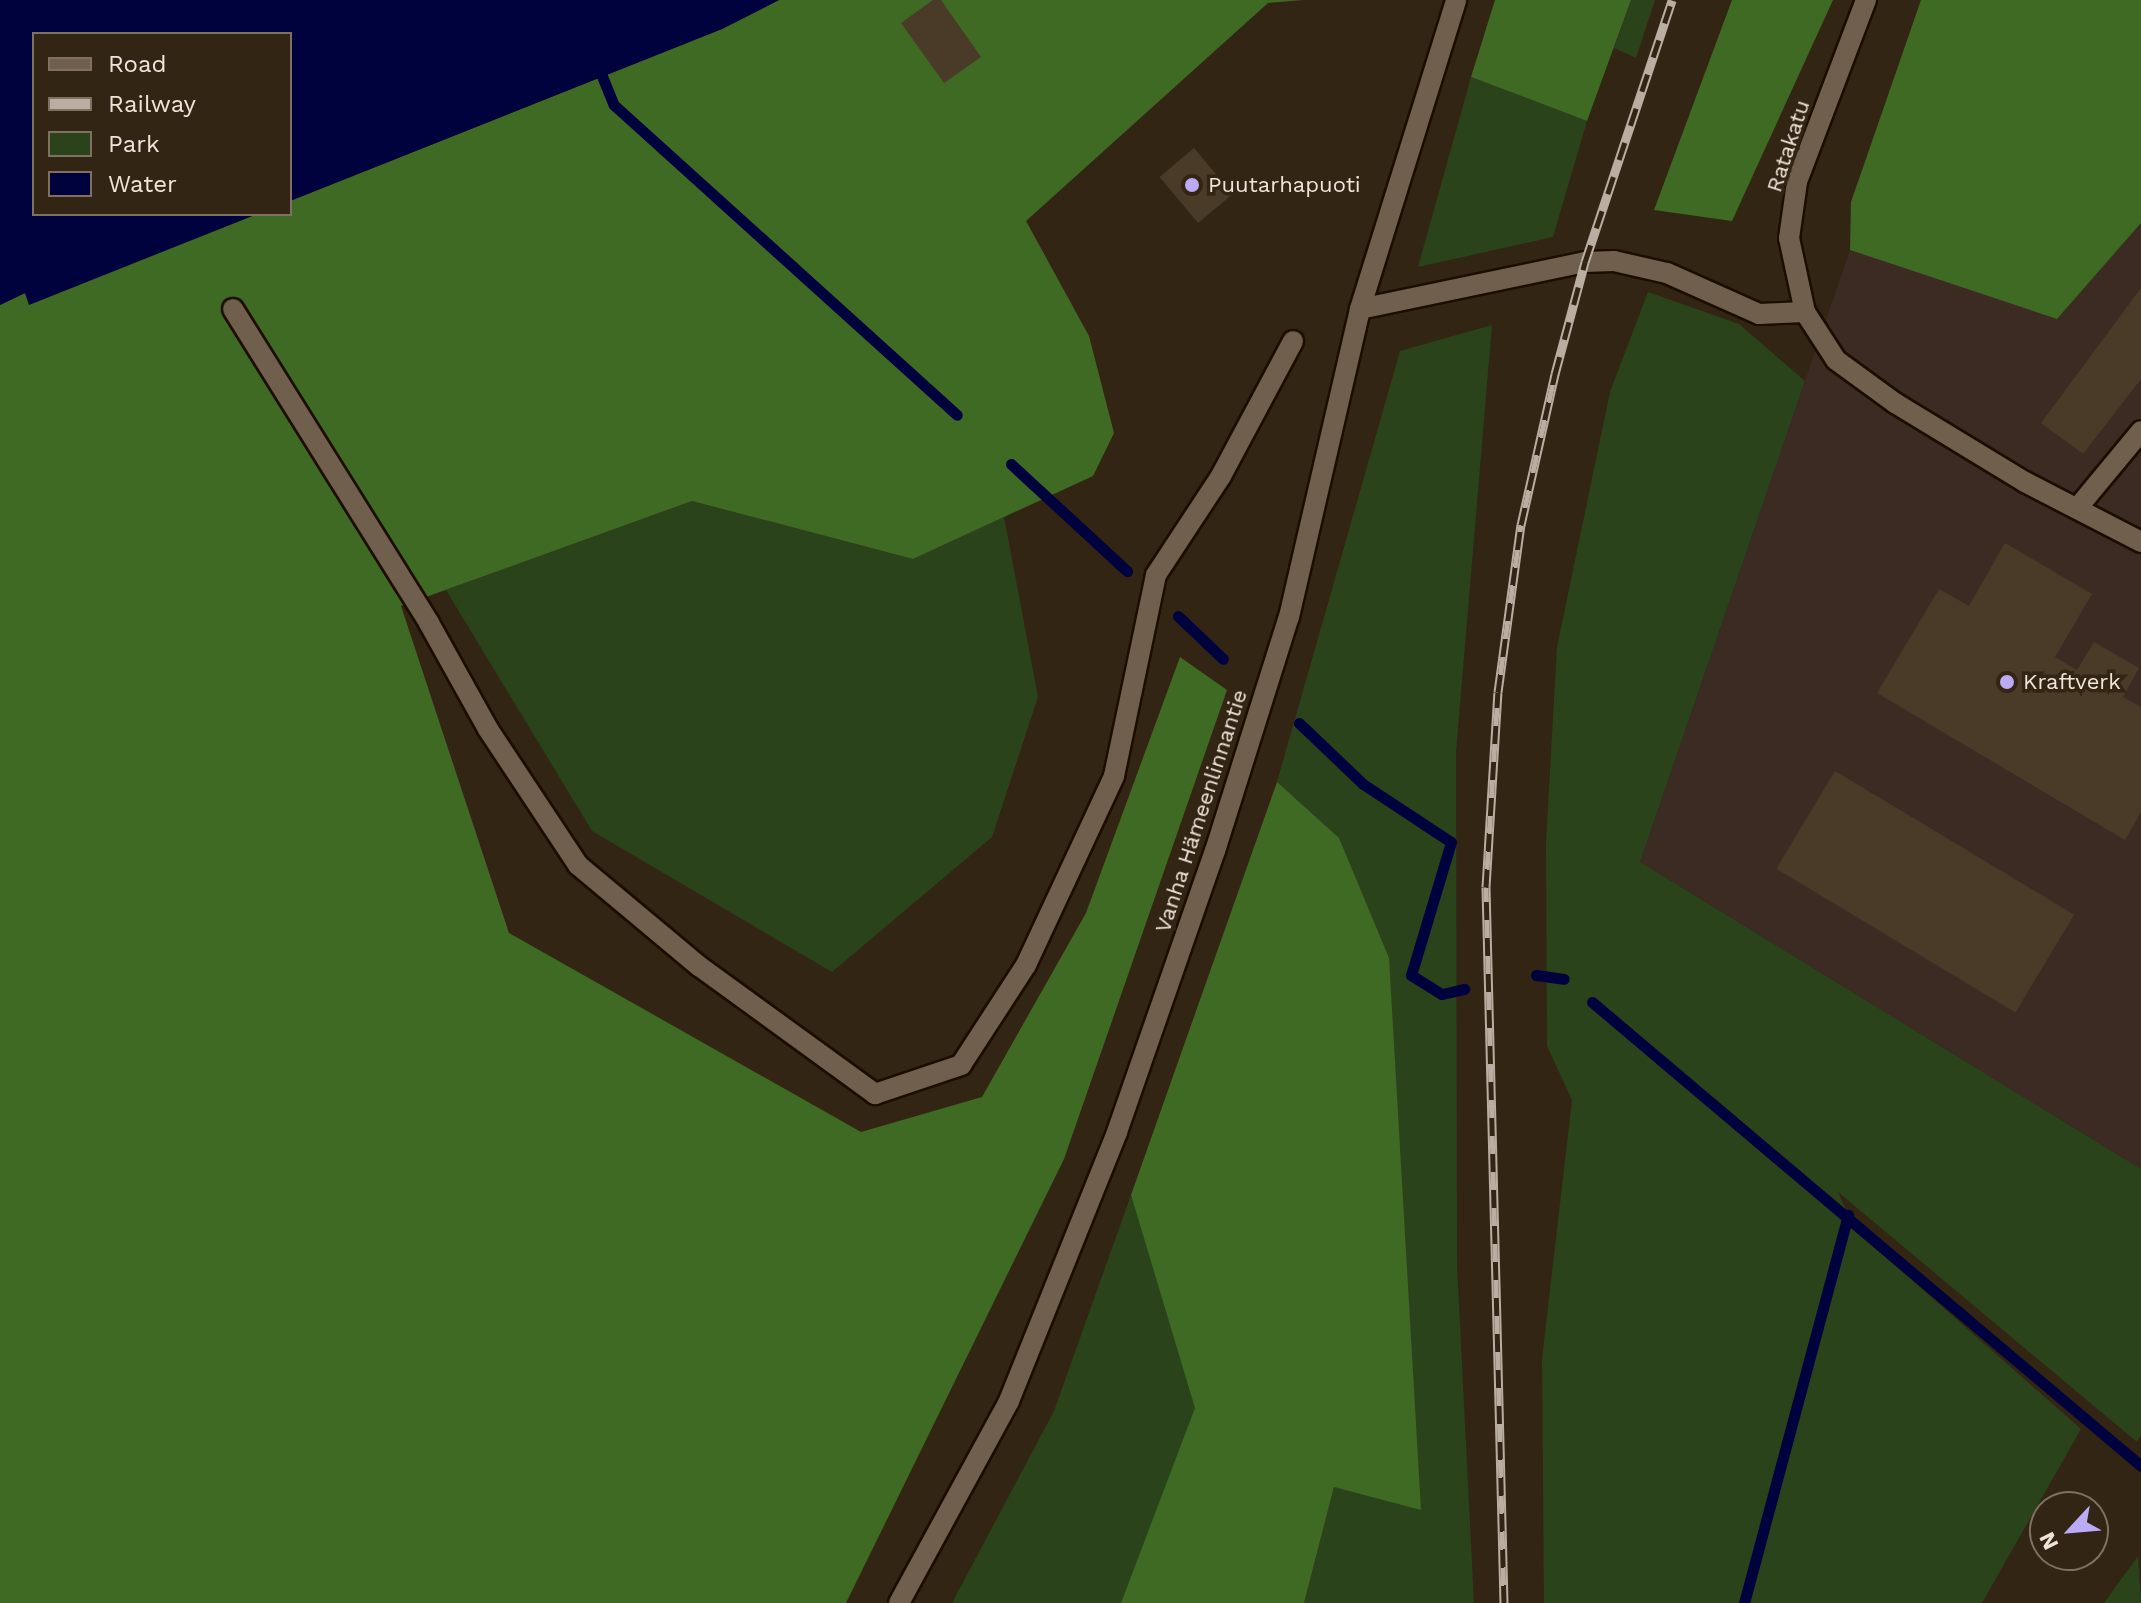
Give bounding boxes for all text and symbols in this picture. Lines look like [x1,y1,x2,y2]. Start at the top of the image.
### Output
legend [32,32,292,216]
text: Road [108,50,167,78]
text: Railway [108,90,196,118]
street label: Ratakatu [1761,97,1815,195]
text: Park [108,130,160,158]
text: Water [108,170,177,198]
place label: Puutarhapuoti [1208,172,1361,198]
marker: Puutarhapuoti [1183,176,1201,194]
place label: Kraftverk [2023,669,2121,695]
marker: Kraftverk [1998,673,2016,691]
street label: Vanha Hämeenlinnantie [1149,686,1253,936]
north arrow [2029,1491,2109,1571]
text: N [2034,1528,2064,1554]

